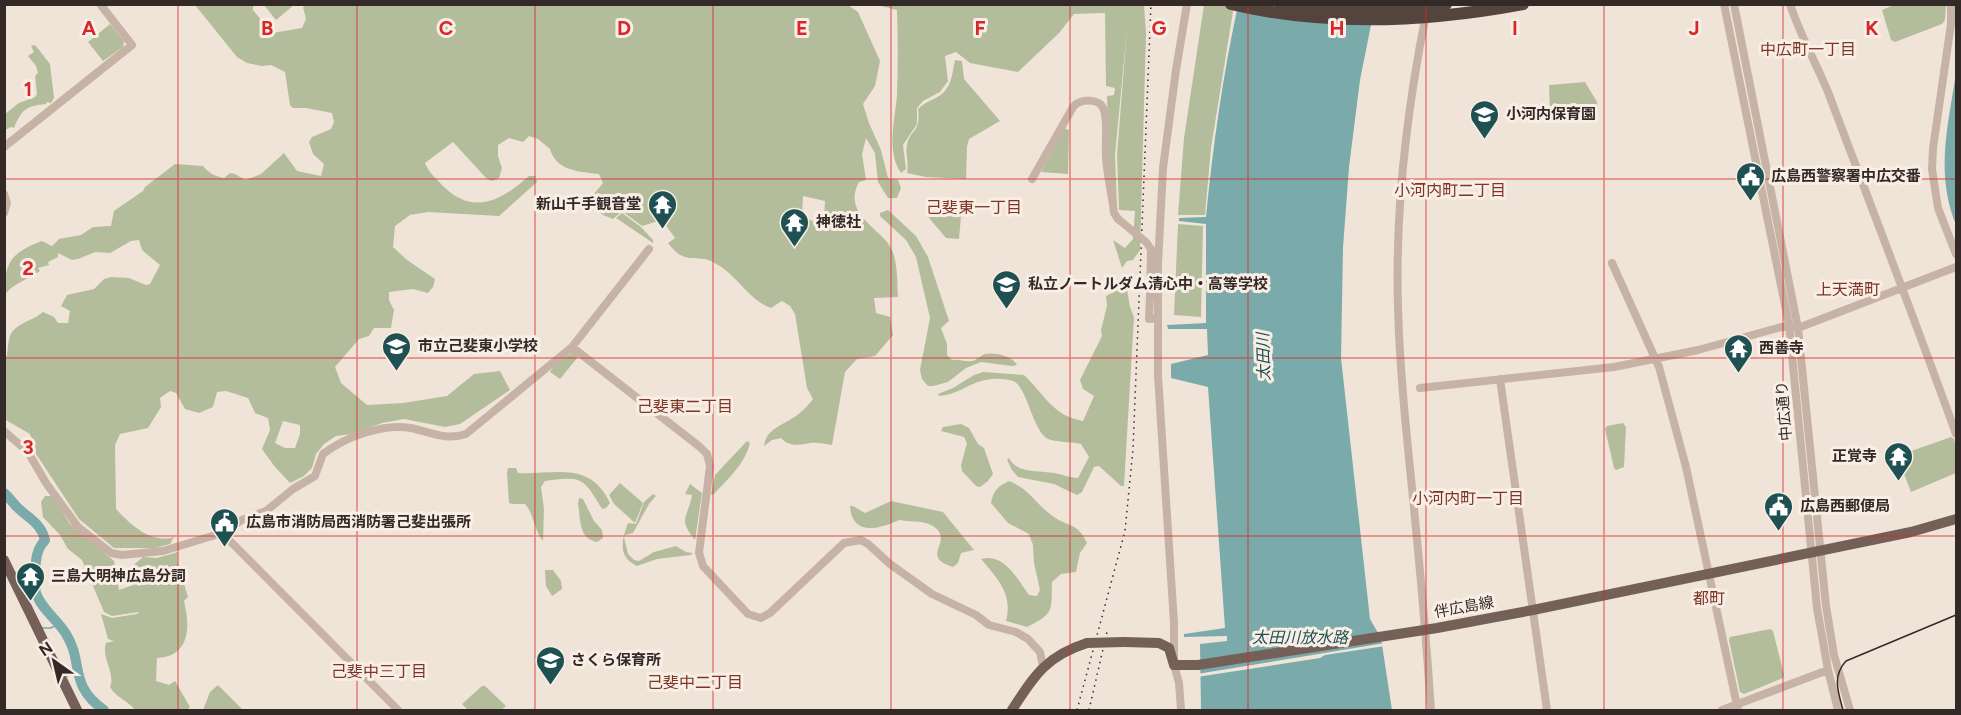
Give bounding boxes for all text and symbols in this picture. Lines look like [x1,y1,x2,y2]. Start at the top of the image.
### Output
text: A [82,16,97,40]
text: B [261,16,273,40]
text: C [439,16,453,40]
text: D [617,16,631,40]
text: E [796,16,808,40]
text: F [974,16,986,40]
text: G [1152,16,1167,40]
text: H [1330,16,1345,40]
text: I [1512,16,1518,40]
text: J [1688,16,1700,40]
text: K [1865,16,1879,40]
district label: 中広町一丁目 [1760,40,1856,59]
text: 1 [24,77,32,101]
school or university icon: 小河内保育園 [1469,98,1501,140]
place label: 小河内保育園 [1506,105,1596,123]
public building icon: 広島西警察署中広交番 [1734,160,1766,202]
place label: 広島西警察署中広交番 [1771,167,1921,185]
district label: 小河内町二丁目 [1394,181,1506,200]
temple icon: 新山千手観音堂 [646,188,678,230]
place label: 新山千手観音堂 [536,195,641,213]
district label: 己斐東一丁目 [926,198,1022,217]
temple icon: 神徳社 [779,206,811,248]
place label: 神徳社 [815,213,861,231]
text: 2 [22,256,34,280]
school or university icon: 私立ノートルダム清心中・高等学校 [991,268,1023,310]
place label: 私立ノートルダム清心中・高等学校 [1028,275,1268,293]
district label: 上天満町 [1816,280,1880,299]
school or university icon: 市立己斐東小学校 [381,330,413,372]
water label: 太田川 [1253,331,1274,381]
temple icon: 西善寺 [1722,332,1754,374]
place label: 市立己斐東小学校 [418,337,538,355]
place label: 西善寺 [1759,339,1804,357]
street label: 中広通り [1772,380,1796,442]
district label: 己斐東二丁目 [637,397,733,416]
text: 3 [22,435,34,459]
temple icon: 正覚寺 [1882,440,1914,482]
place label: 正覚寺 [1832,447,1877,465]
district label: 小河内町一丁目 [1412,489,1524,508]
public building icon: 広島西郵便局 [1763,490,1795,532]
place label: 広島西郵便局 [1800,497,1890,515]
public building icon: 広島市消防局西消防署己斐出張所 [209,506,241,548]
place label: 広島市消防局西消防署己斐出張所 [246,513,471,531]
temple icon: 三島大明神広島分詞 [14,560,46,602]
place label: 三島大明神広島分詞 [51,567,186,585]
district label: 都町 [1693,589,1725,608]
street label: 伴広島線 [1433,593,1495,621]
water label: 太田川放水路 [1252,628,1350,647]
north arrow [24,631,84,691]
text: N [35,638,56,660]
school or university icon: さくら保育所 [534,644,566,686]
place label: さくら保育所 [571,651,661,669]
district label: 己斐中三丁目 [331,662,427,681]
district label: 己斐中二丁目 [647,673,743,692]

